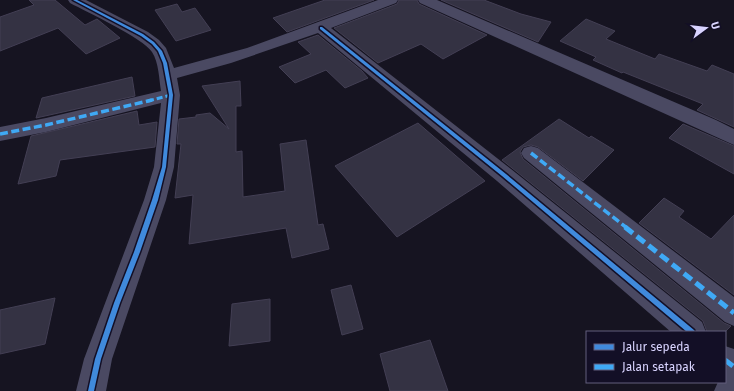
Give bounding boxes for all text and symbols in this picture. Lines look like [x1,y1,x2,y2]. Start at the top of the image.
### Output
north arrow [686,8,726,48]
text: U [708,20,722,31]
legend [586,331,726,383]
text: Jalur sepeda [622,340,690,354]
text: Jalan setapak [622,360,696,374]

